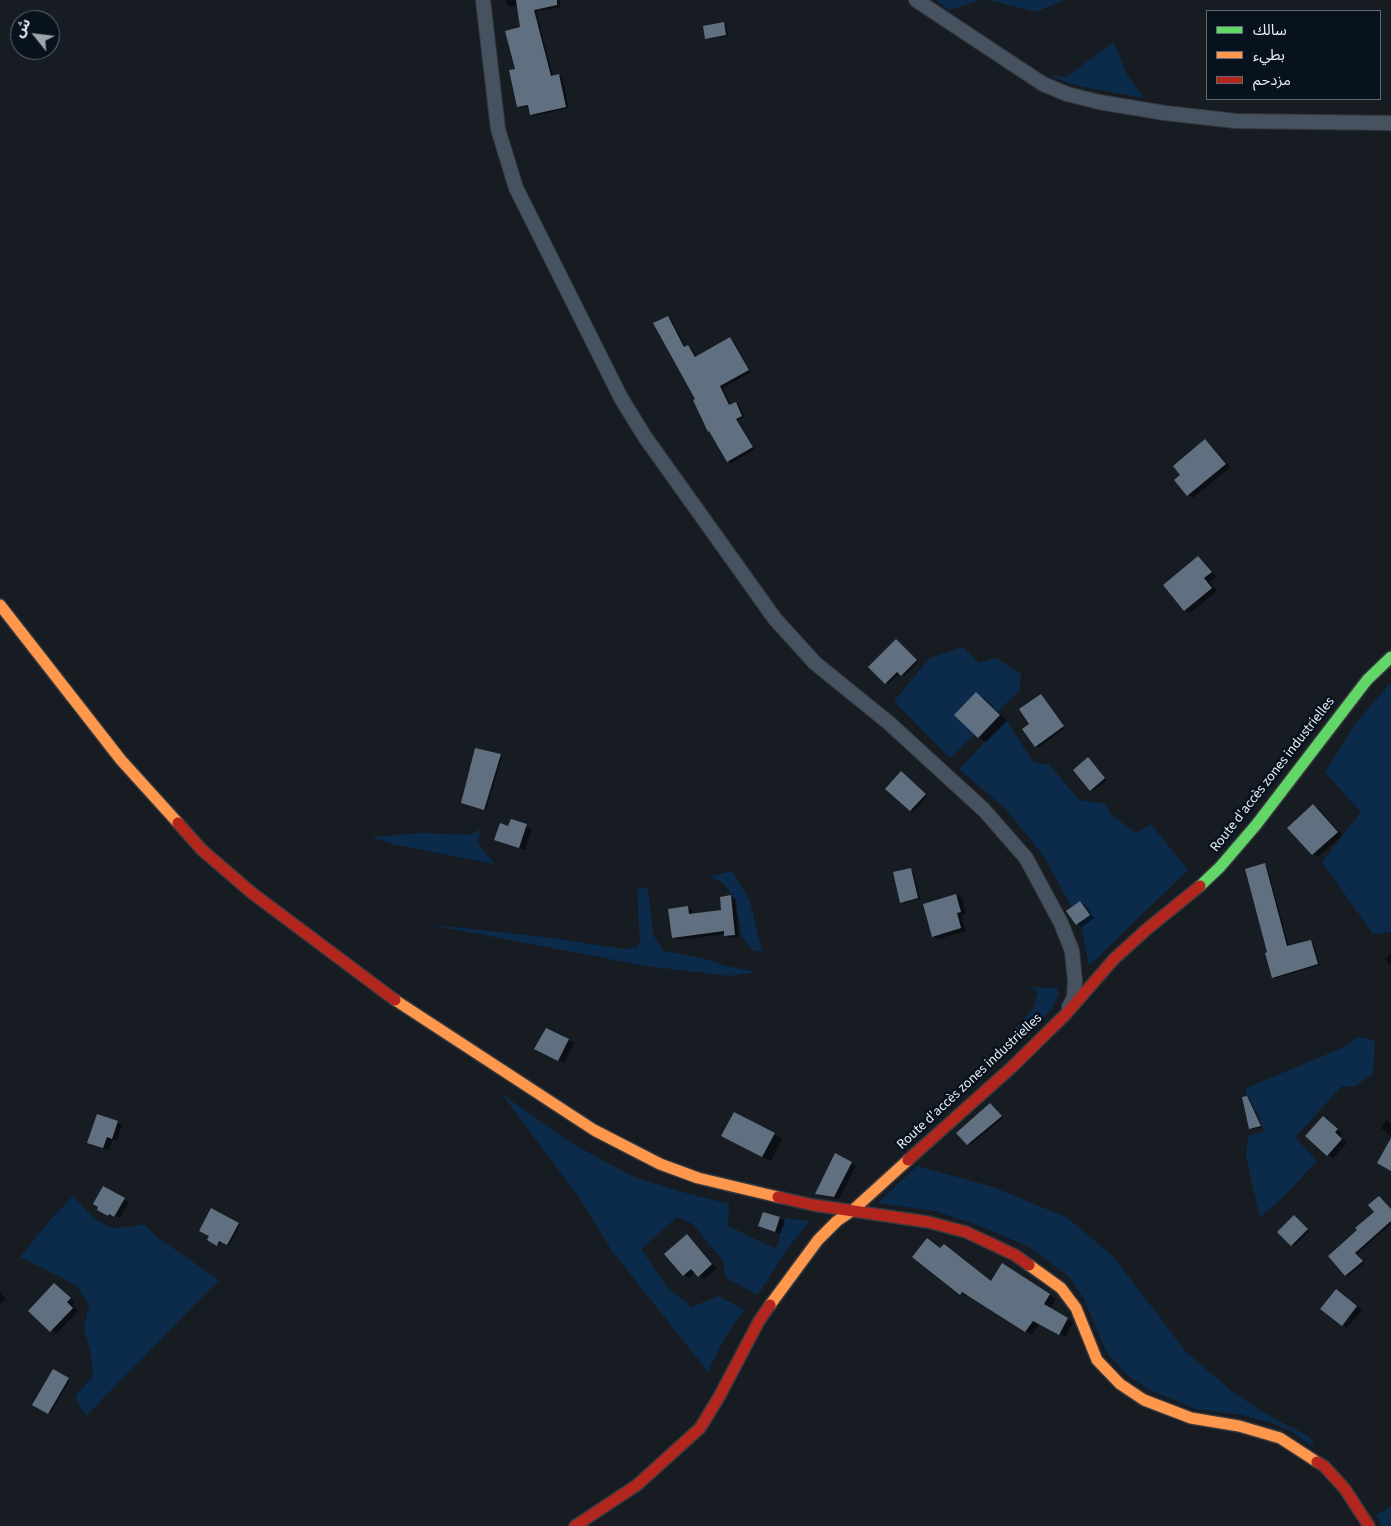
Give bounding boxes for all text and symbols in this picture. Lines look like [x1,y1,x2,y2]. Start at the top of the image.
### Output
north arrow [10,10,60,60]
legend [1206,10,1381,100]
text: ش [9,15,36,41]
text: سالك [1253,20,1287,41]
text: بطيء [1253,45,1285,66]
text: مزدحم [1253,70,1291,91]
street label: Route d'accès zones industrielles [1207,694,1339,856]
street label: Route d'accès zones industrielles [894,1010,1046,1154]

